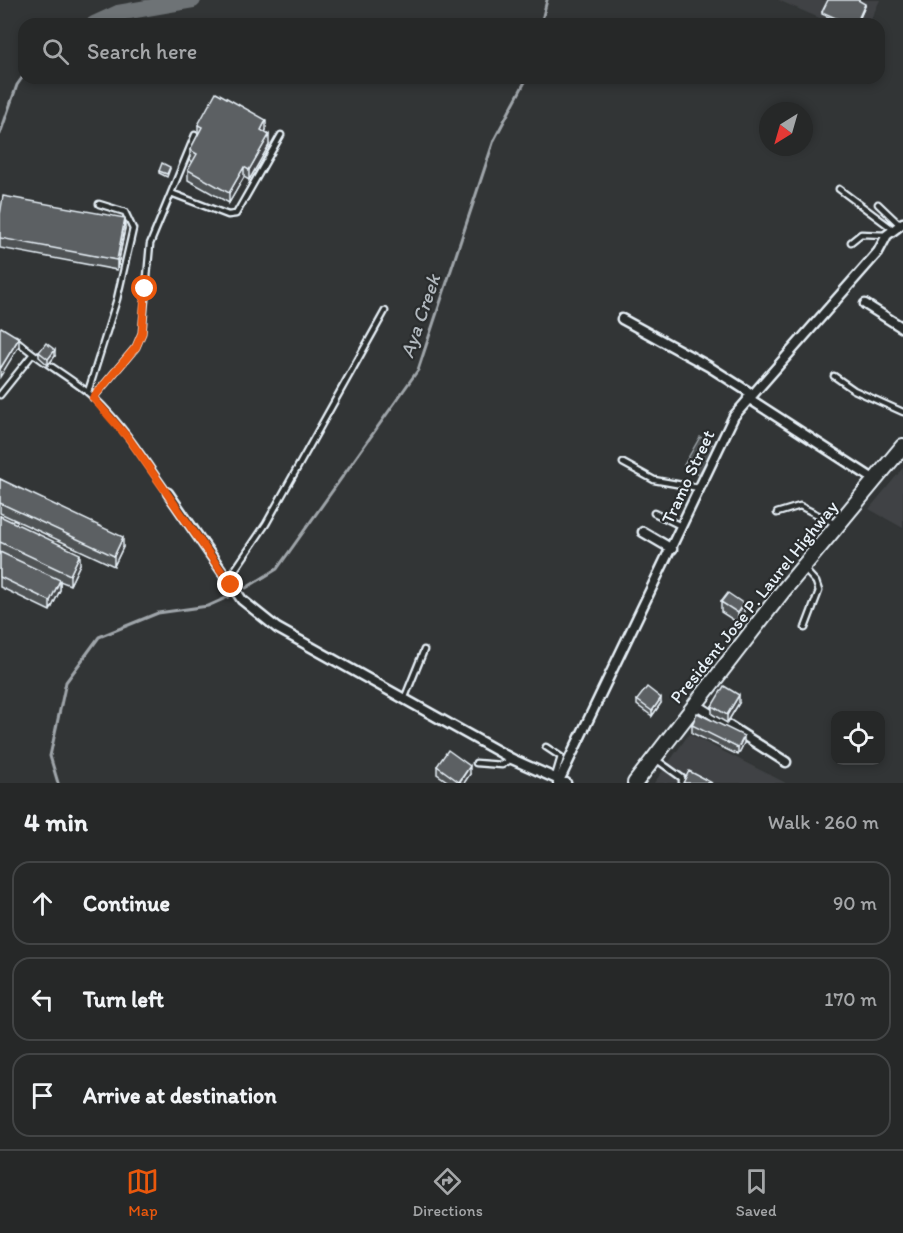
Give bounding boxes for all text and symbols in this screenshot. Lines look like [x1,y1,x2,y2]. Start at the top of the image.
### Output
search box [18,18,885,84]
icon: search [39,35,72,68]
text: Search here [87,38,197,65]
north arrow [759,102,813,156]
water label: Aya Creek [395,270,446,361]
route start [131,275,157,301]
street label: Tramo Street [657,426,719,527]
street label: President Jose P. Laurel Highway [665,496,843,708]
route end [217,571,243,597]
map controls [831,711,885,765]
button: locate [831,711,885,765]
text: 4 min [24,806,88,838]
text: Walk · 260 m [768,810,879,834]
icon: ahead [26,887,59,920]
text: Continue [83,890,170,917]
text: 90 m [833,891,877,915]
icon: left [26,983,59,1016]
text: Turn left [83,986,164,1013]
text: 170 m [824,987,877,1011]
icon: arrive [26,1079,59,1112]
text: Arrive at destination [83,1082,277,1109]
tab: Map [126,1165,159,1220]
tab: Directions [412,1165,483,1220]
tab: Saved [736,1165,777,1220]

